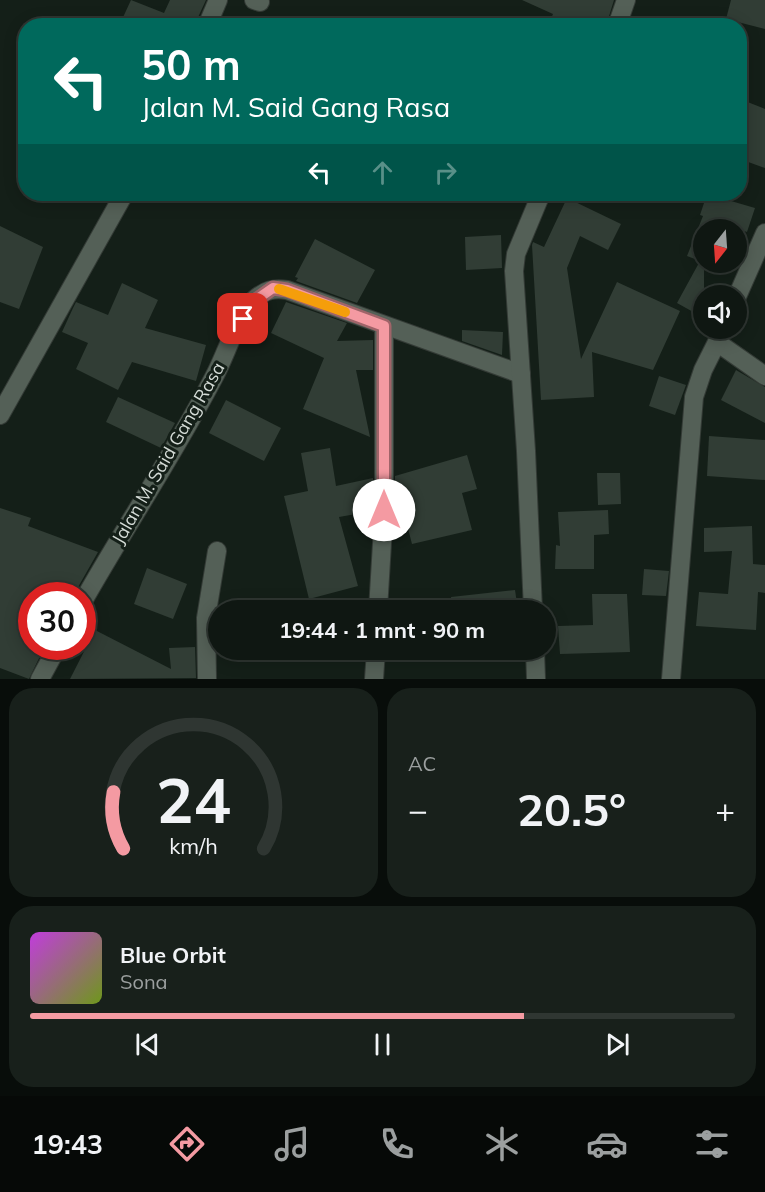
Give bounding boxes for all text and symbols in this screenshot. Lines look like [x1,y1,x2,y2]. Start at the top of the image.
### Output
text: 50 m [141,38,241,91]
icon: left [42,42,120,120]
text: Jalan M. Said Gang Rasa [141,90,450,124]
icon: left [303,156,336,189]
icon: ahead [366,156,399,189]
icon: right [429,156,462,189]
north arrow [693,219,747,273]
map controls [693,219,747,339]
button: sound [693,285,747,339]
pin [217,293,268,344]
icon: arrive [226,302,259,335]
street label: Jalan M. Said Gang Rasa [107,358,229,548]
position arrow [352,478,416,542]
speed limit sign: 30 [18,582,96,660]
text: 19:44 · 1 mnt · 90 m [279,616,485,644]
text: AC [408,751,436,776]
text: 24 [156,760,231,839]
text: 20.5° [517,781,626,837]
text: − [408,789,428,830]
text: + [715,789,735,830]
text: km/h [169,833,218,860]
text: Blue Orbit [120,941,226,969]
text: Sona [120,969,168,994]
icon: previous [131,1028,164,1061]
icon: pause [366,1028,399,1061]
icon: next [601,1028,634,1061]
icon: directions [166,1123,208,1165]
icon: music [271,1123,313,1165]
icon: phone [376,1123,418,1165]
icon: climate [481,1123,523,1165]
icon: car [586,1123,628,1165]
icon: filters [691,1123,733,1165]
text: 19:43 [32,1127,103,1161]

